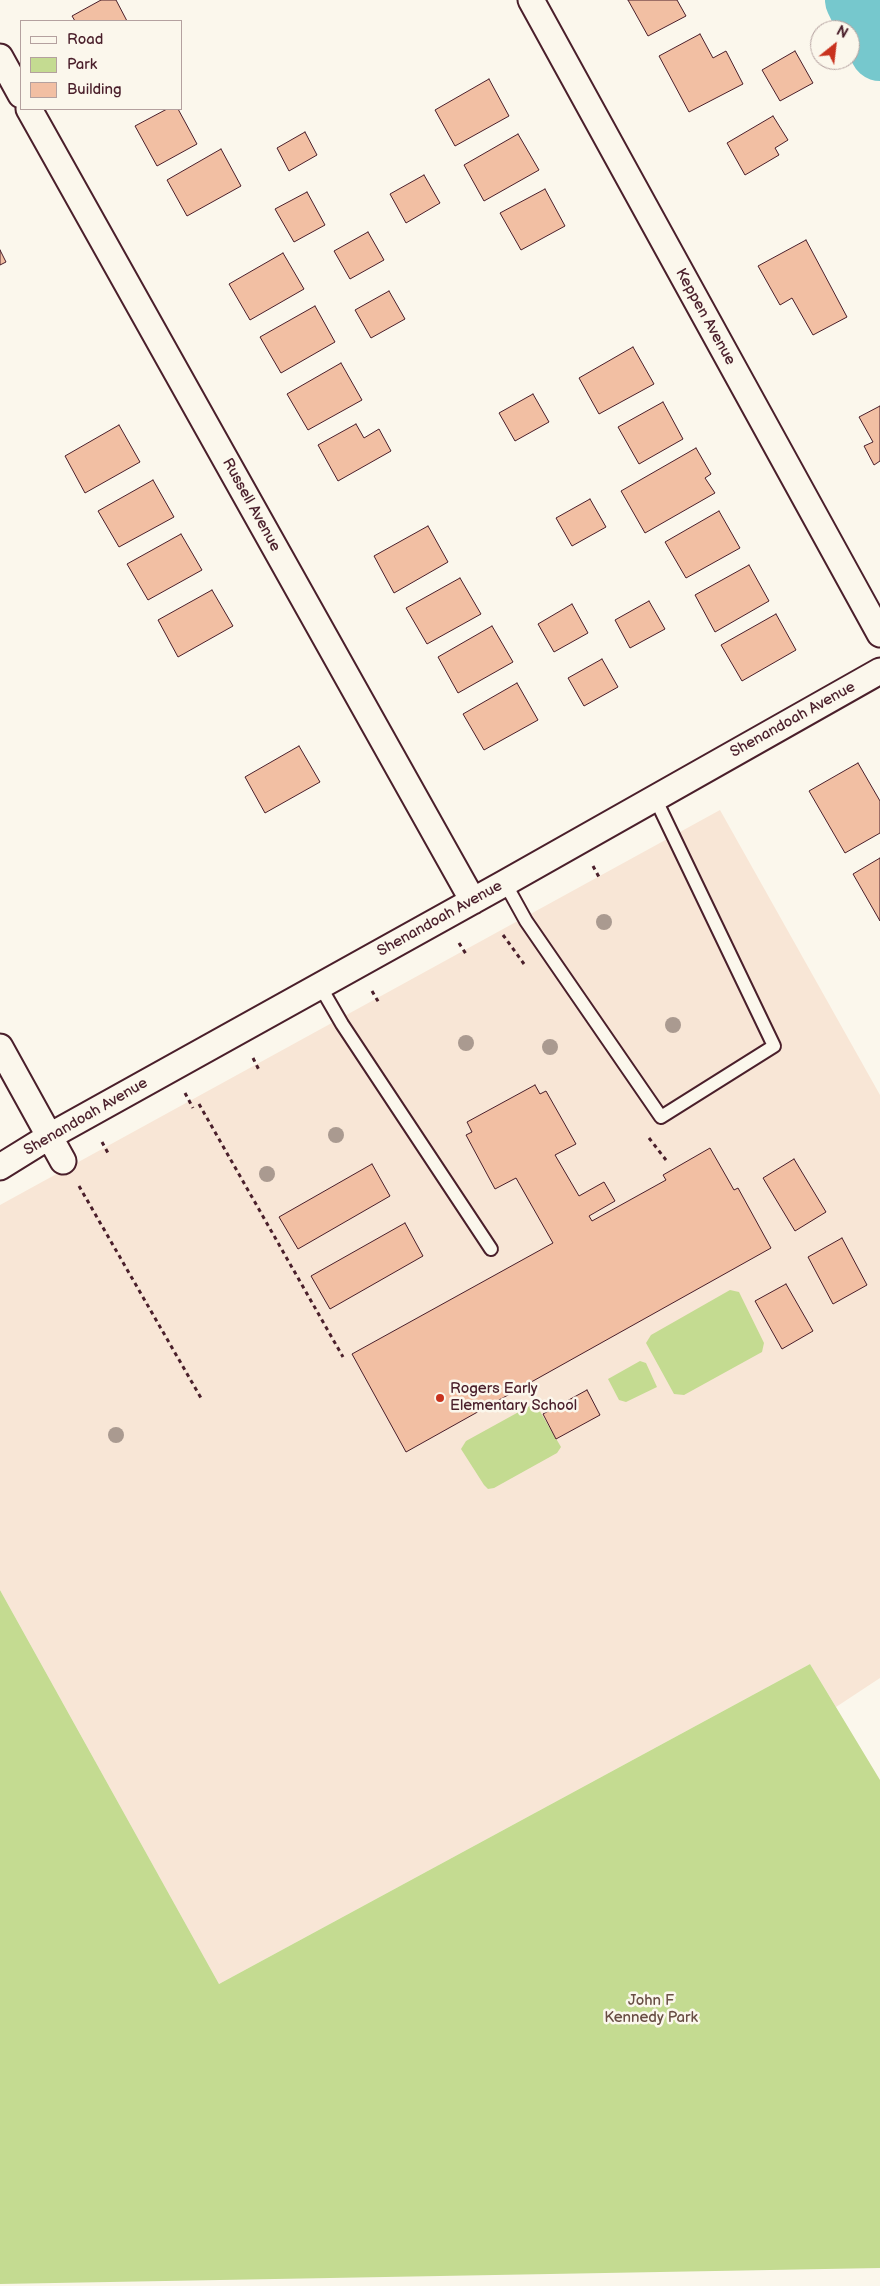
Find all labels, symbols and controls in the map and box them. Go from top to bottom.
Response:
legend [20,20,182,110]
north arrow [810,20,860,70]
text: N [833,22,851,42]
text: Road [67,30,103,49]
text: Park [67,55,97,74]
text: Building [67,80,122,99]
street label: Keppen Avenue [671,266,739,368]
street label: Russell Avenue [218,455,284,555]
street label: Shenandoah Avenue [727,678,859,762]
street label: Shenandoah Avenue [374,877,506,961]
street label: Shenandoah Avenue [21,1074,151,1160]
place label: Rogers Early Elementary School [450,1380,577,1415]
marker: Rogers Early Elementary School [434,1392,446,1404]
park label: John F Kennedy Park [604,1992,698,2027]

